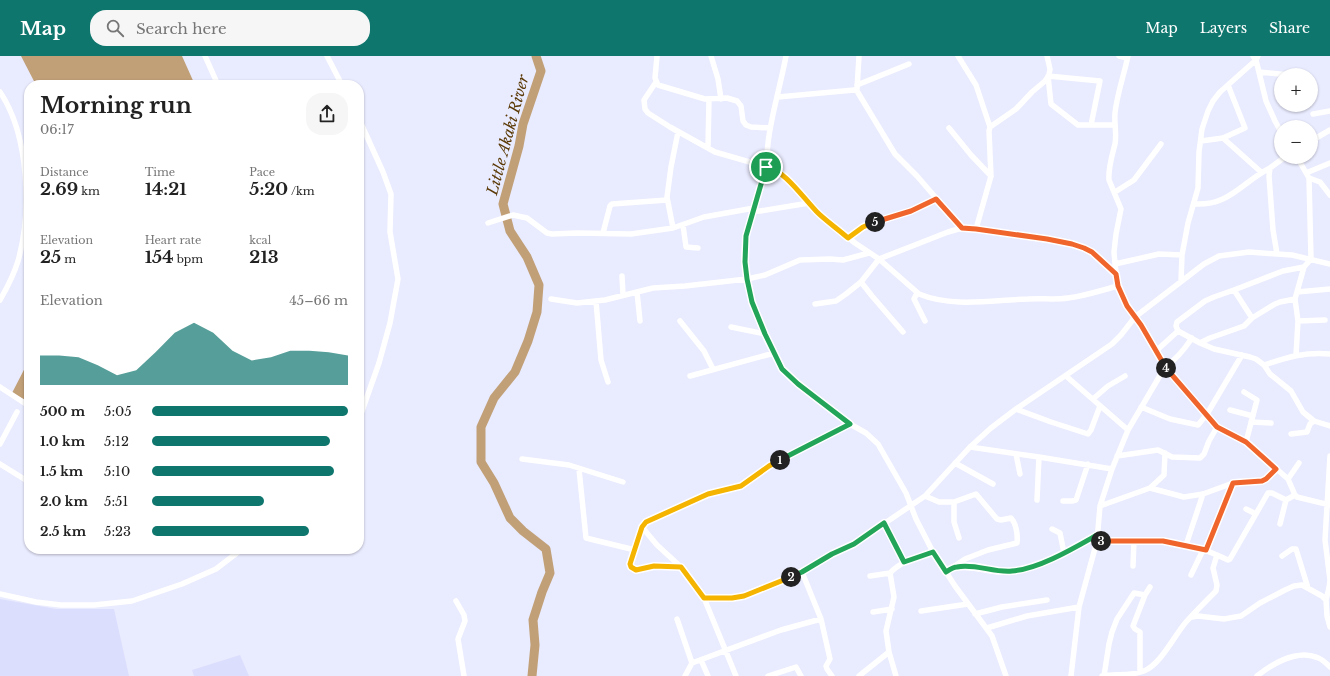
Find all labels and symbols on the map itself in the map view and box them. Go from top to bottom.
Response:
water label: Little Akaki River [482,72,533,198]
pin [749,150,783,184]
pin: 5 [865,212,885,232]
pin: 4 [1156,358,1176,378]
pin: 1 [770,450,790,470]
pin: 3 [1091,531,1111,551]
pin: 2 [781,567,801,587]

